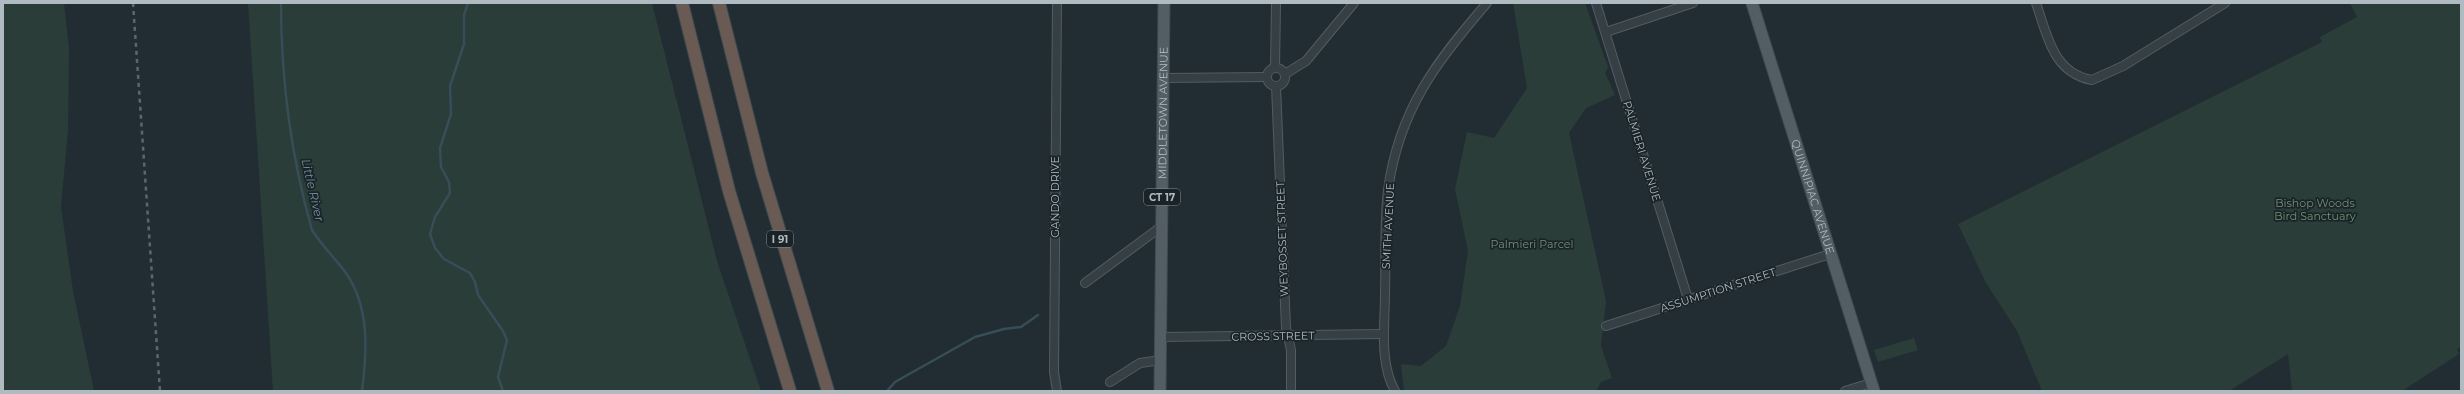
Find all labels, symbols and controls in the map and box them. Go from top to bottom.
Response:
street label: MIDDLETOWN AVENUE [1155,47,1171,179]
street label: PALMIERI AVENUE [1620,99,1664,203]
street label: QUINNIPIAC AVENUE [1788,138,1837,256]
street label: GANDO DRIVE [1048,156,1062,238]
water label: Little River [299,157,328,223]
street label: WEYBOSSET STREET [1273,180,1291,297]
street label: SMITH AVENUE [1379,183,1397,269]
road number: CT 17 [1144,189,1180,205]
park label: Bishop Woods Bird Sanctuary [2274,196,2356,223]
road number: I 91 [767,231,793,247]
park label: Palmieri Parcel [1491,237,1573,251]
street label: ASSUMPTION STREET [1658,264,1778,315]
street label: CROSS STREET [1231,328,1315,344]

